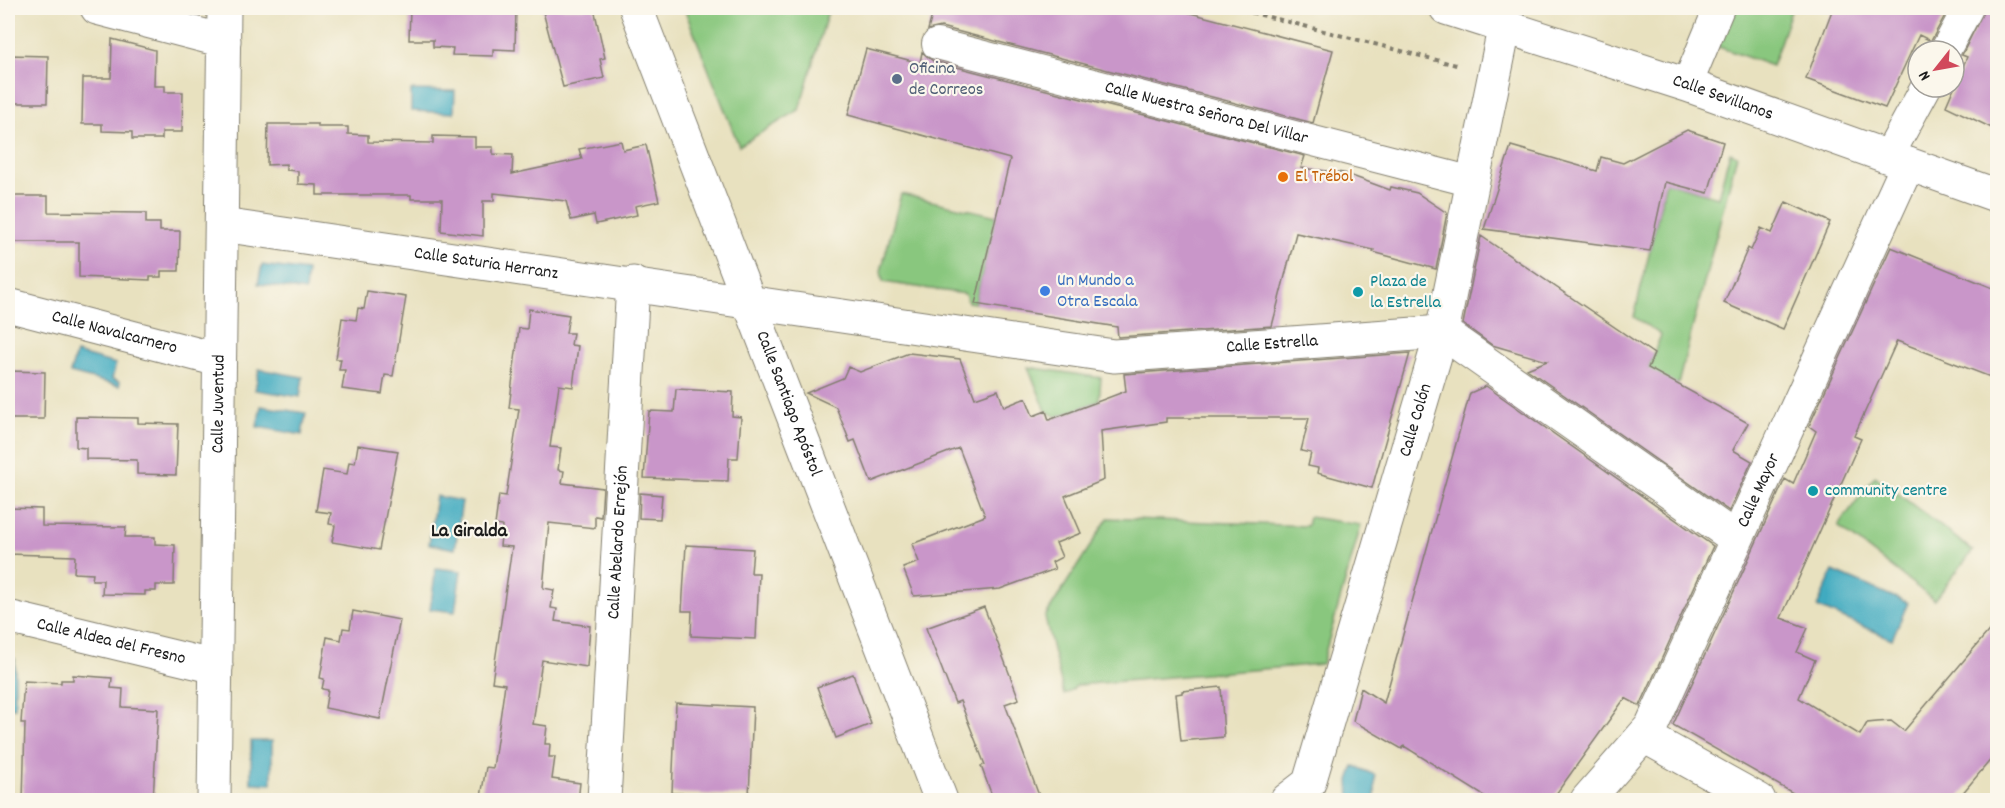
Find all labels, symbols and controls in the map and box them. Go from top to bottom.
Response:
north arrow [1906,39,1966,99]
place label: Oficina de Correos [909,57,983,103]
text: N [1913,66,1937,85]
street label: Calle Sevillanos [1669,69,1777,127]
marker: Oficina de Correos [890,72,904,86]
street label: Calle Nuestra Señora Del Villar [1102,75,1311,152]
place label: El Trébol [1295,165,1354,190]
marker: El Trébol [1276,170,1290,184]
street label: Calle Saturia Herranz [412,241,560,287]
place label: Un Mundo a Otra Escala [1057,269,1138,315]
place label: Plaza de la Estrella [1370,270,1441,316]
marker: Un Mundo a Otra Escala [1038,284,1052,298]
marker: Plaza de la Estrella [1351,285,1365,299]
street label: Calle Navalcarnero [49,304,180,361]
street label: Calle Santiago Apóstol [749,327,828,481]
street label: Calle Estrella [1225,329,1319,360]
street label: Calle Juventud [206,354,232,454]
street label: Calle Colón [1393,380,1439,460]
street label: Calle Mayor [1731,449,1787,532]
street label: Calle Abelardo Errejón [602,465,635,620]
place label: community centre [1825,479,1947,504]
marker: community centre [1806,484,1820,498]
district label: La Giralda [431,518,508,546]
street label: Calle Aldea del Fresno [34,612,188,672]

